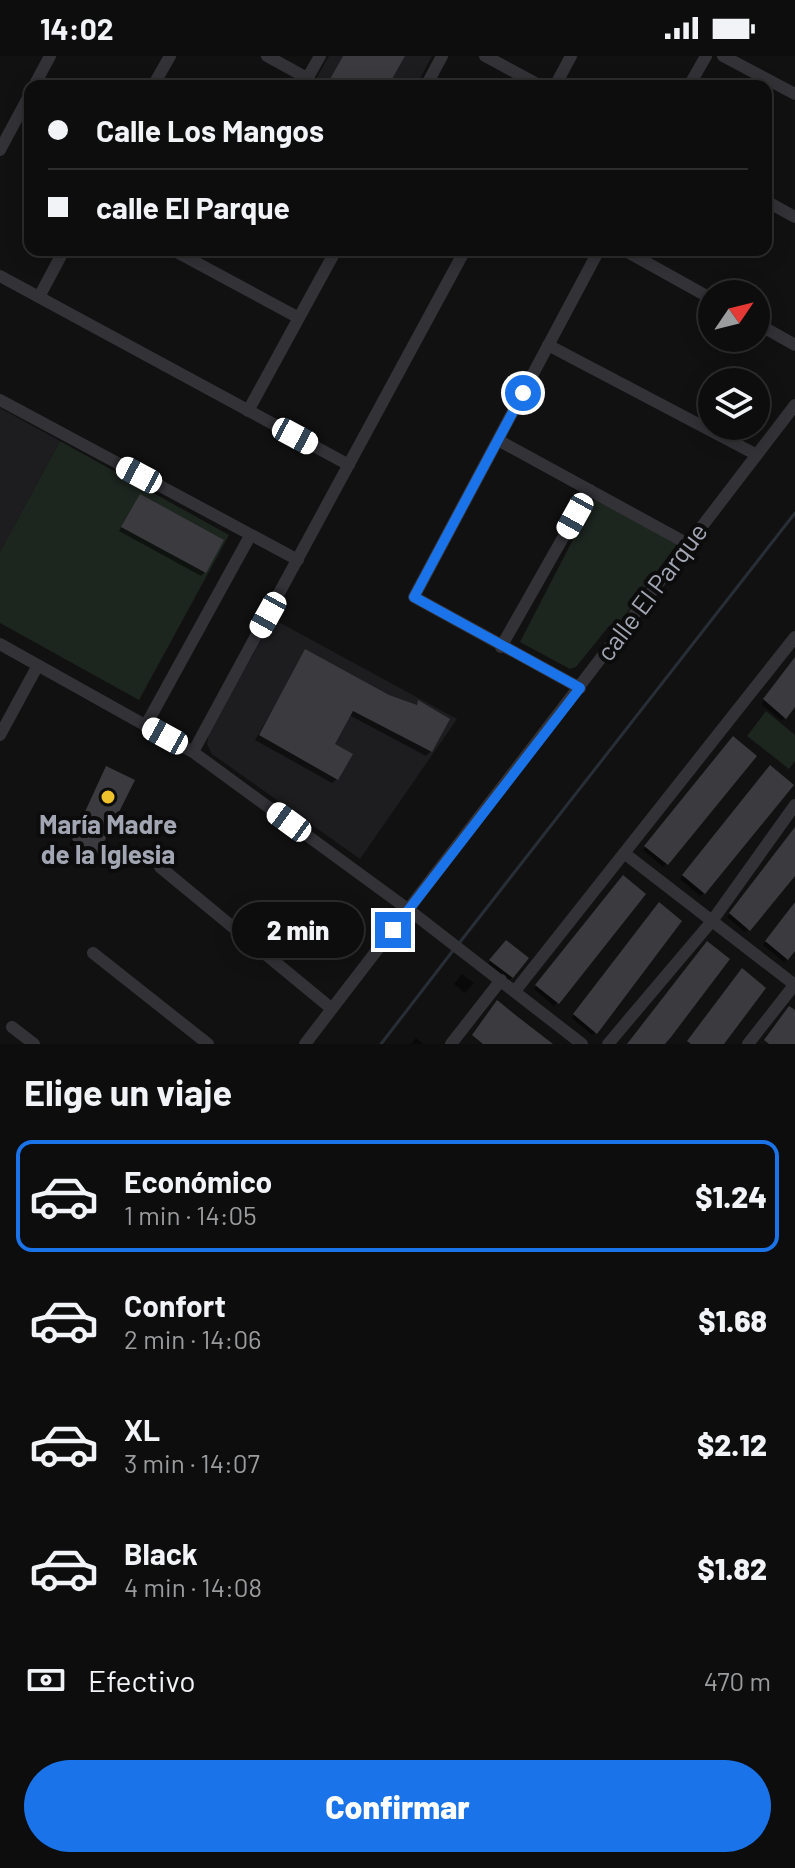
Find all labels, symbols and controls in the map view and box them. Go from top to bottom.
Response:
text: 14:02 [40,10,114,46]
text: Calle Los Mangos [96,112,324,148]
text: calle El Parque [96,189,290,225]
north arrow [698,280,770,352]
map controls [698,280,770,440]
button: layers [698,368,770,440]
route start [505,375,541,411]
car [268,414,322,458]
car [112,453,166,497]
car [553,489,597,543]
street label: calle El Parque [589,516,713,666]
car [246,588,290,642]
car [138,714,192,758]
marker: María Madre de la Iglesia [99,788,117,806]
car [263,798,315,846]
place label: María Madre de la Iglesia [39,808,177,869]
callout: 2 min [233,902,365,958]
route end [375,912,411,948]
text: 2 min [267,914,329,945]
text: Elige un viaje [24,1070,232,1113]
icon: car [28,1160,100,1232]
text: Económico [124,1163,272,1199]
text: $1.24 [695,1178,767,1214]
text: 1 min · 14:05 [124,1199,257,1230]
icon: car [28,1284,100,1356]
text: Confort [124,1287,226,1323]
text: $1.68 [698,1302,767,1338]
text: 2 min · 14:06 [124,1323,261,1354]
icon: car [28,1408,100,1480]
text: XL [124,1411,160,1447]
text: $2.12 [697,1426,767,1462]
text: 3 min · 14:07 [124,1447,260,1478]
icon: car [28,1532,100,1604]
text: Black [124,1535,198,1571]
text: $1.82 [698,1550,767,1586]
text: 4 min · 14:08 [124,1571,262,1602]
icon: cash [24,1658,68,1702]
text: Efectivo [88,1662,196,1698]
text: 470 m [704,1665,771,1696]
button: Confirmar [24,1760,771,1852]

